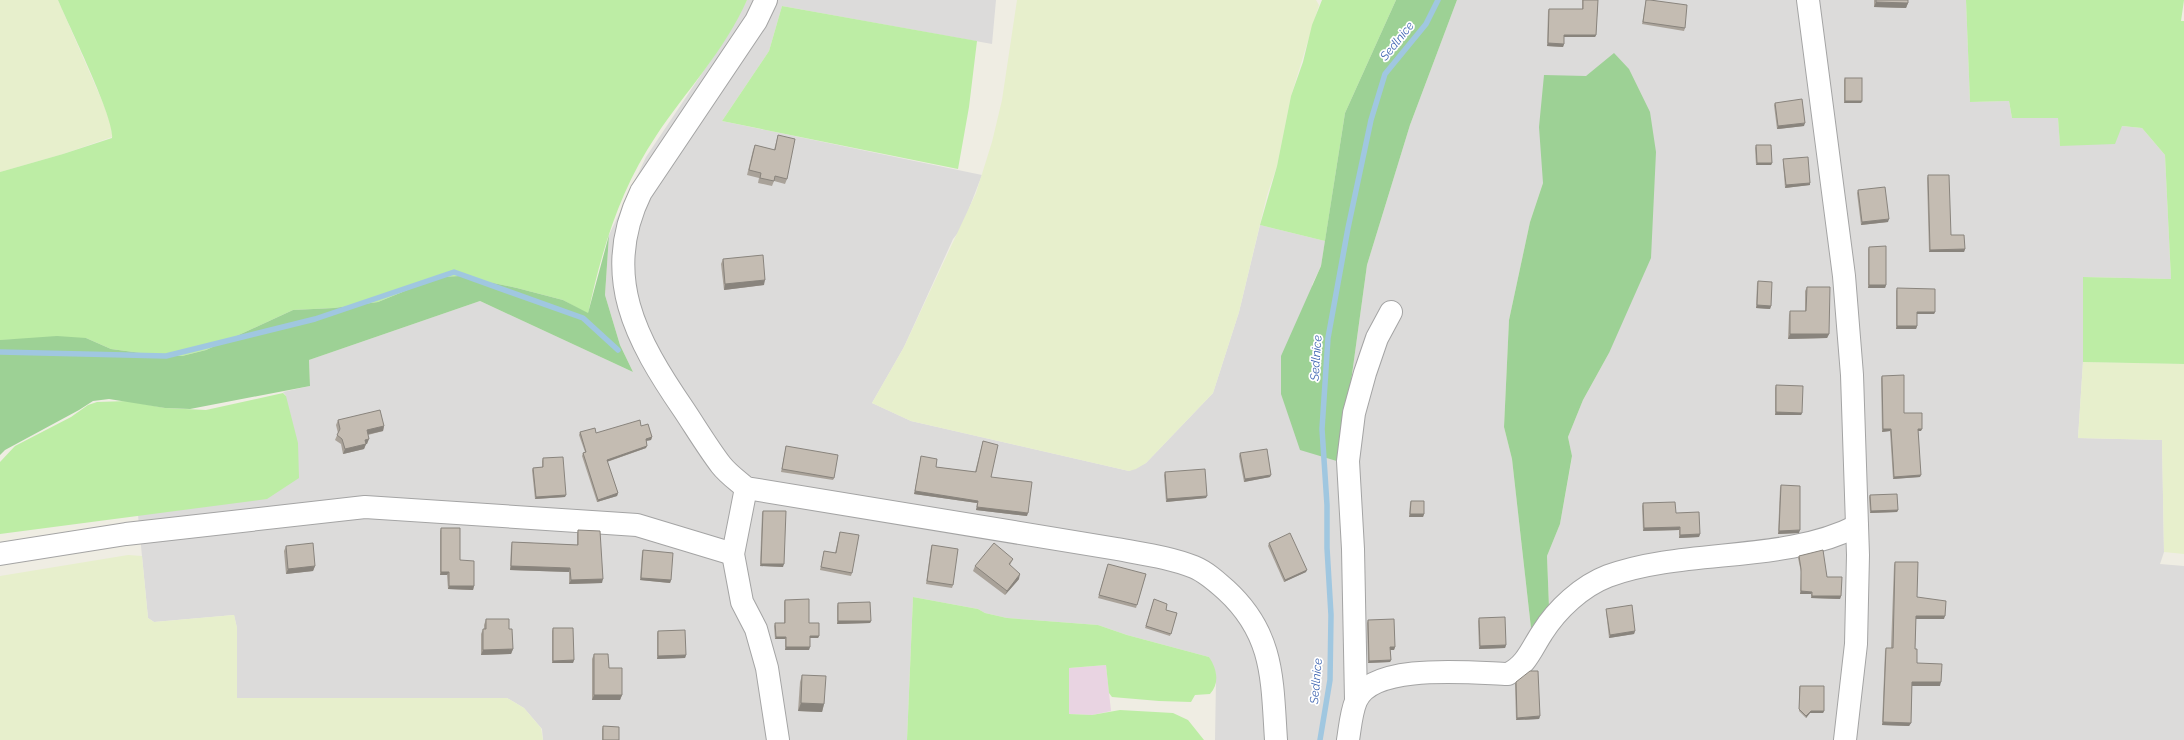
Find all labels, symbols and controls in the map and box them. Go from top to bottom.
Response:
water label: Sedlnice [1377,18,1417,64]
water label: Sedlnice [1307,334,1325,382]
water label: Sedlnice [1307,657,1325,705]

